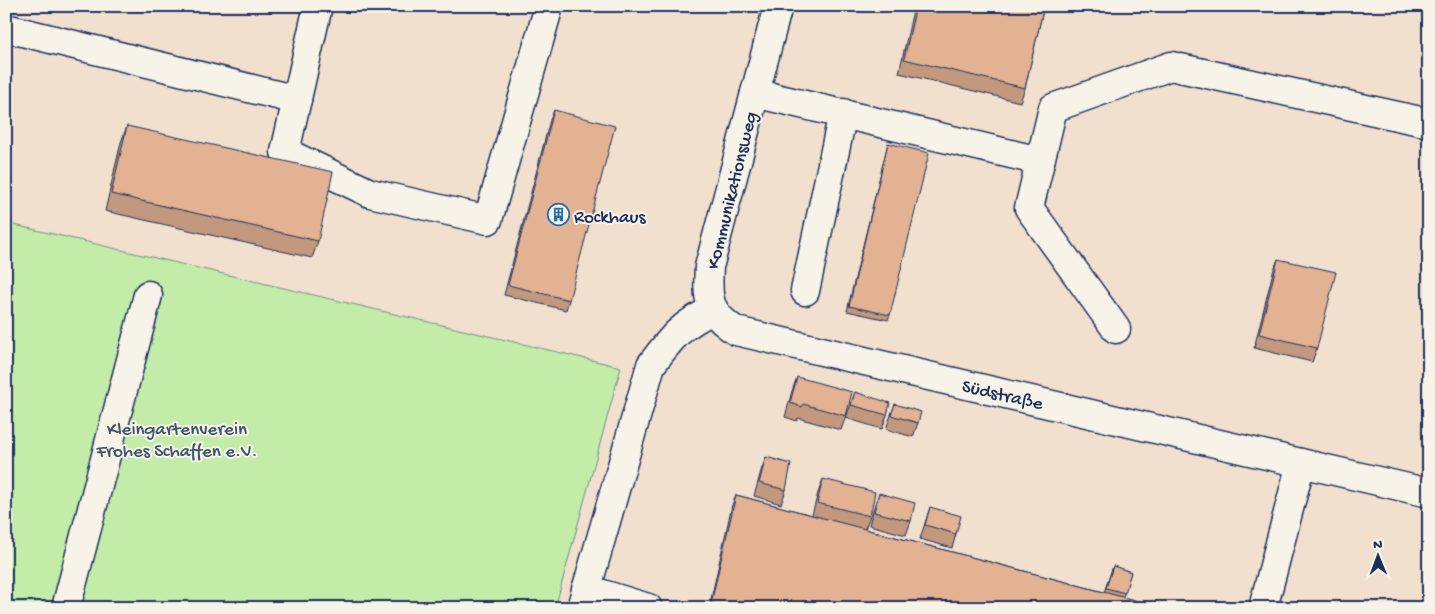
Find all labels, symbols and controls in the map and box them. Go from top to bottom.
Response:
street label: Kommunikationsweg [703,110,764,272]
building icon: Rockhaus [546,203,570,227]
place label: Rockhaus [574,207,646,230]
street label: Südstraße [960,376,1045,417]
park label: Kleingartenverein Frohes Schaffen e.V. [95,419,258,464]
north arrow [1352,532,1402,582]
text: N [1373,537,1383,554]

